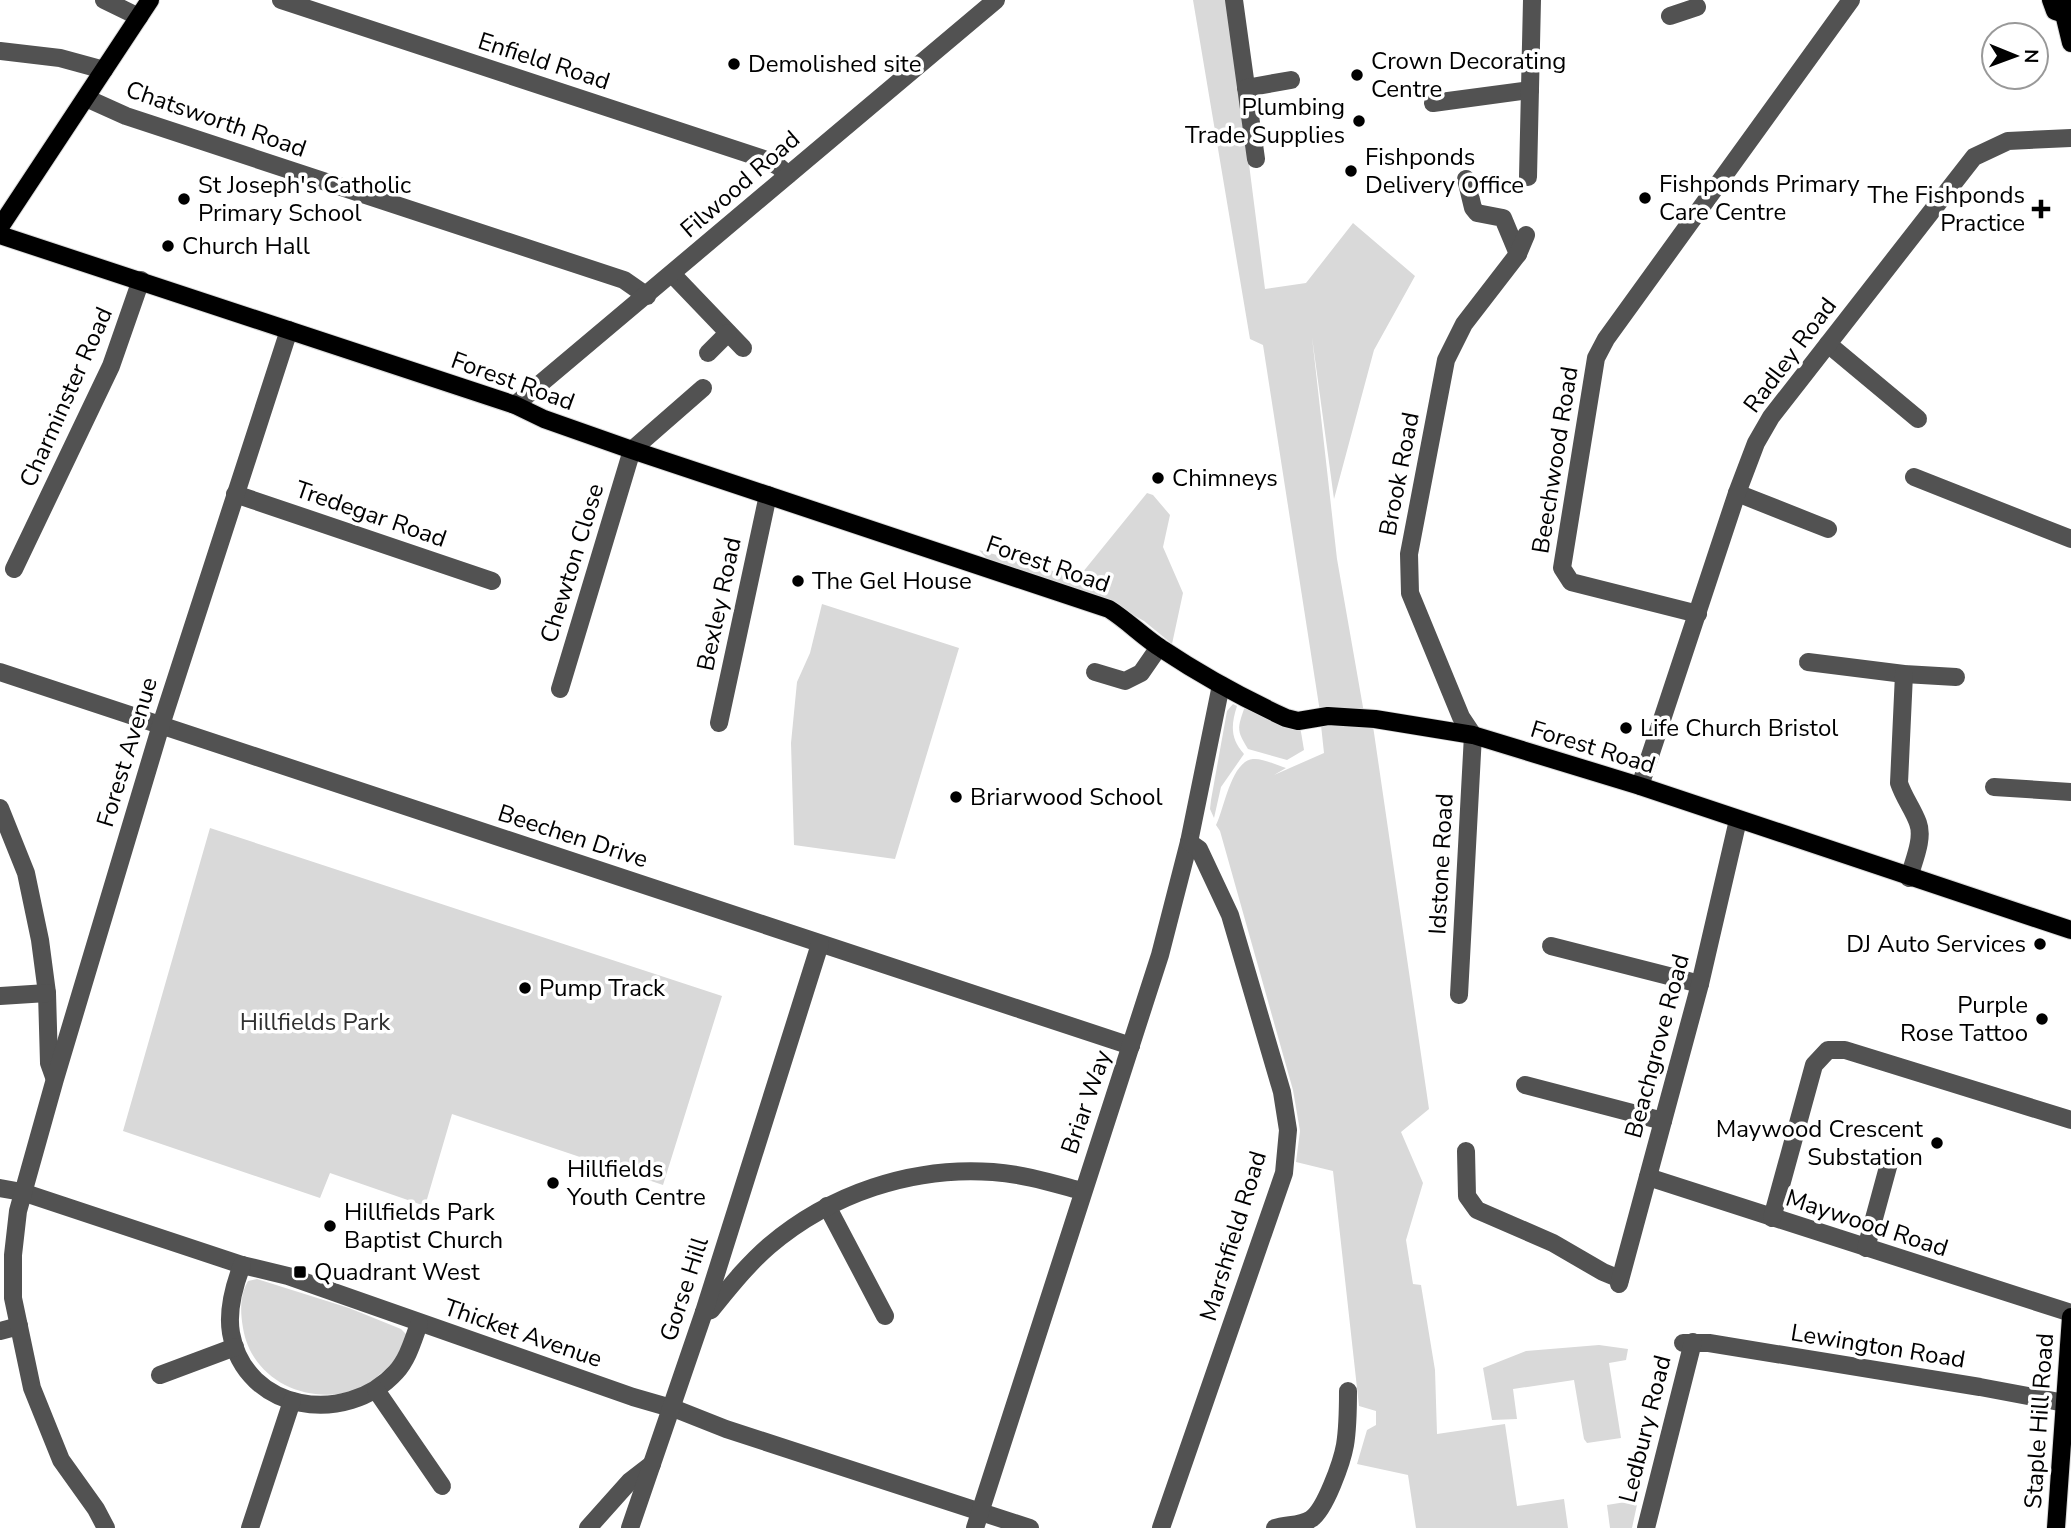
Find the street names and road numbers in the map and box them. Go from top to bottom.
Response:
street label: Enfield Road [474,25,614,97]
street label: Chatsworth Road [122,73,310,165]
street label: Filwood Road [674,123,806,245]
street label: Radley Road [1736,291,1844,419]
street label: Charminster Road [12,302,120,492]
street label: Forest Road [447,344,579,418]
street label: Beechwood Road [1524,364,1586,556]
street label: Brook Road [1371,409,1427,539]
street label: Tredegar Road [291,473,451,555]
street label: Chewton Close [533,479,611,647]
street label: Forest Road [982,528,1114,600]
street label: Bexley Road [689,534,749,674]
street label: Forest Avenue [89,673,165,831]
street label: Forest Road [1527,713,1659,781]
street label: Idstone Road [1421,792,1461,936]
street label: Beechen Drive [494,797,652,875]
street label: Beachgrove Road [1617,951,1697,1141]
street label: Briar Way [1053,1045,1119,1158]
street label: Marshfield Road [1192,1147,1274,1325]
street label: Maywood Road [1782,1182,1952,1264]
street label: Gorse Hill [652,1233,716,1345]
street label: Thicket Avenue [440,1291,606,1375]
street label: Lewington Road [1788,1316,1968,1376]
street label: Staple Hill Road [2017,1332,2061,1510]
street label: Ledbury Road [1611,1352,1679,1506]

